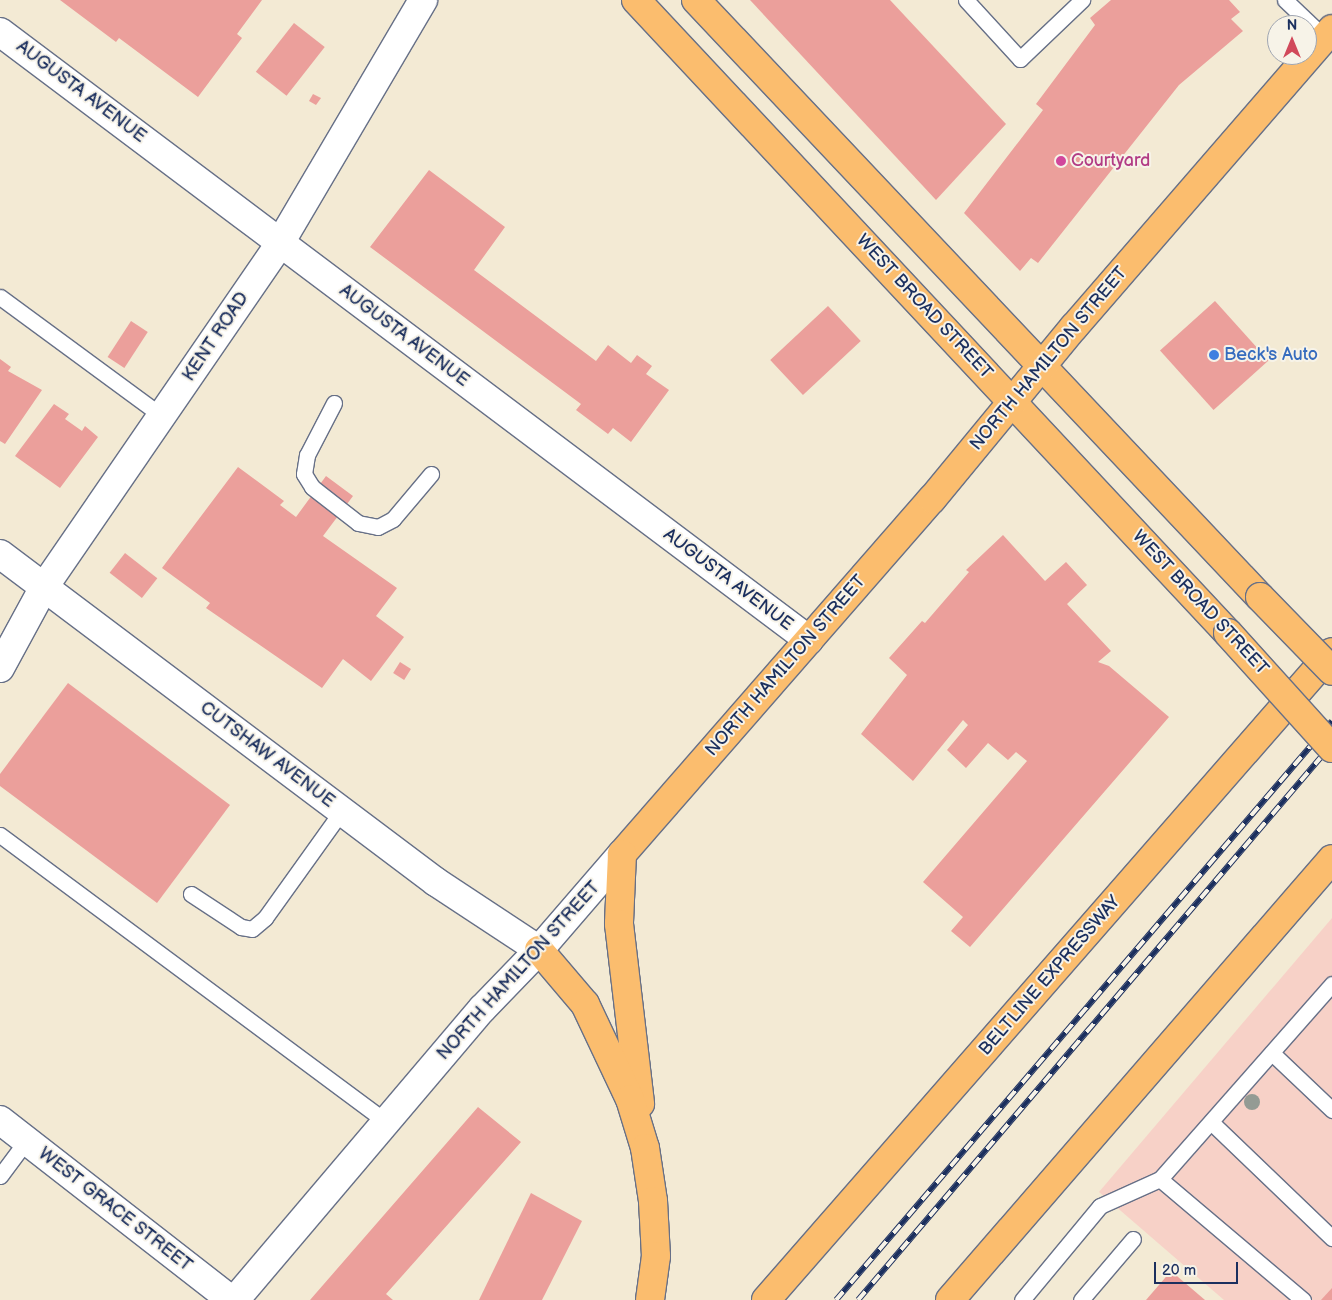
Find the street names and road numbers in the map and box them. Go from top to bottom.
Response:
street label: AUGUSTA AVENUE [12,36,150,148]
street label: WEST BROAD STREET [851,230,997,384]
street label: NORTH HAMILTON STREET [966,263,1132,455]
street label: AUGUSTA AVENUE [335,280,473,392]
street label: KENT ROAD [178,288,254,386]
street label: AUGUSTA AVENUE [659,524,797,636]
street label: WEST BROAD STREET [1127,526,1273,680]
street label: NORTH HAMILTON STREET [701,571,871,761]
street label: CUTSHAW AVENUE [195,697,339,813]
street label: NORTH HAMILTON STREET [433,877,605,1065]
street label: BELTLINE EXPRESSWAY [975,892,1125,1060]
street label: WEST GRACE STREET [34,1143,196,1277]

